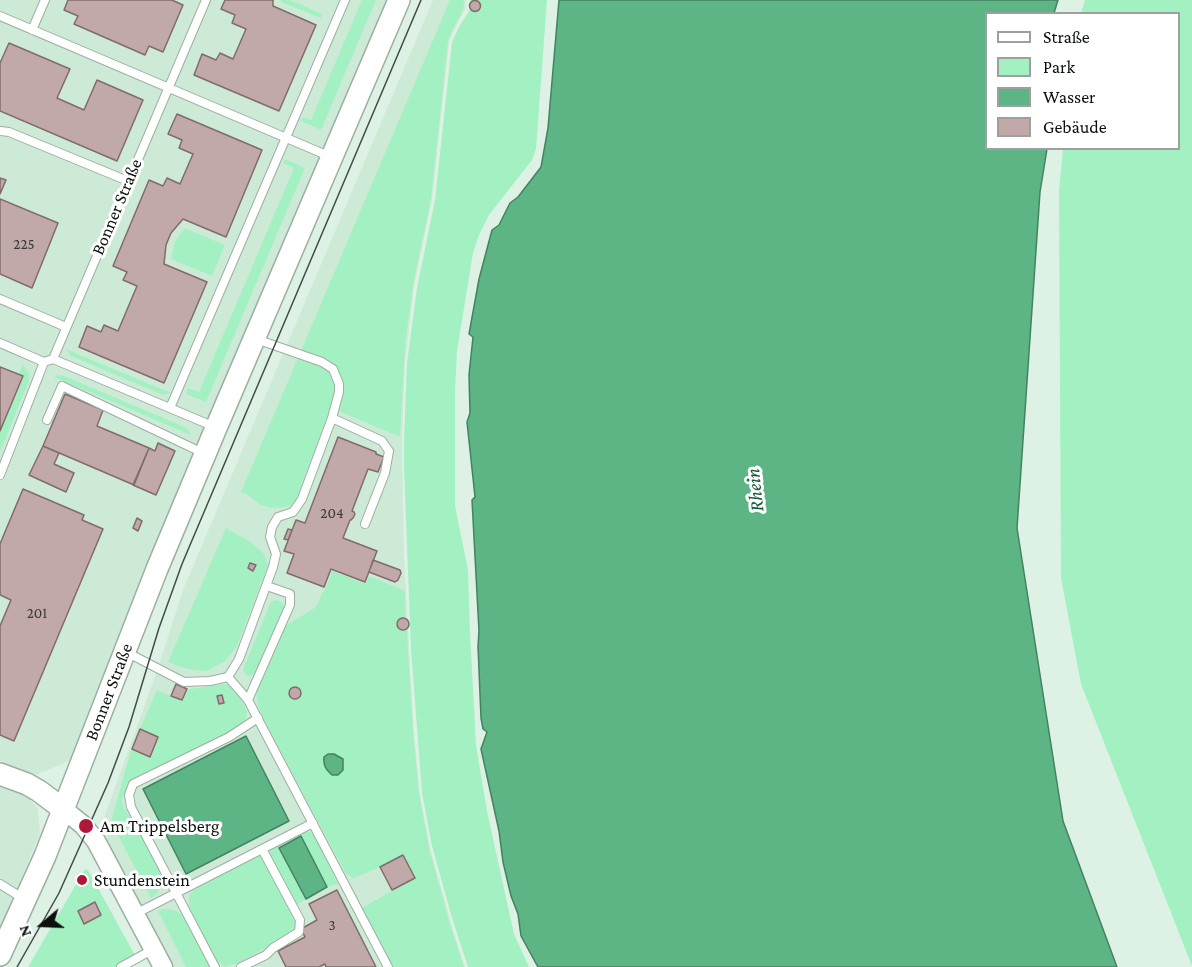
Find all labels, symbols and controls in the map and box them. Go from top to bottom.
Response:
legend [985,12,1180,150]
text: Straße [1043,27,1090,47]
text: Park [1043,57,1075,77]
text: Wasser [1043,87,1096,107]
text: Gebäude [1043,117,1107,137]
street label: Bonner Straße [87,156,147,258]
house number: 225 [13,235,35,253]
water label: Rhein [741,467,769,513]
house number: 204 [320,504,344,522]
house number: 201 [27,604,47,622]
street label: Bonner Straße [81,640,137,744]
place label: Am Trippelsberg [100,815,219,837]
marker: Am Trippelsberg [77,817,95,835]
place label: Stundenstein [94,869,190,891]
marker: Stundenstein [75,873,89,887]
north arrow [12,895,72,955]
house number: 3 [328,916,336,934]
text: N [15,923,34,939]

